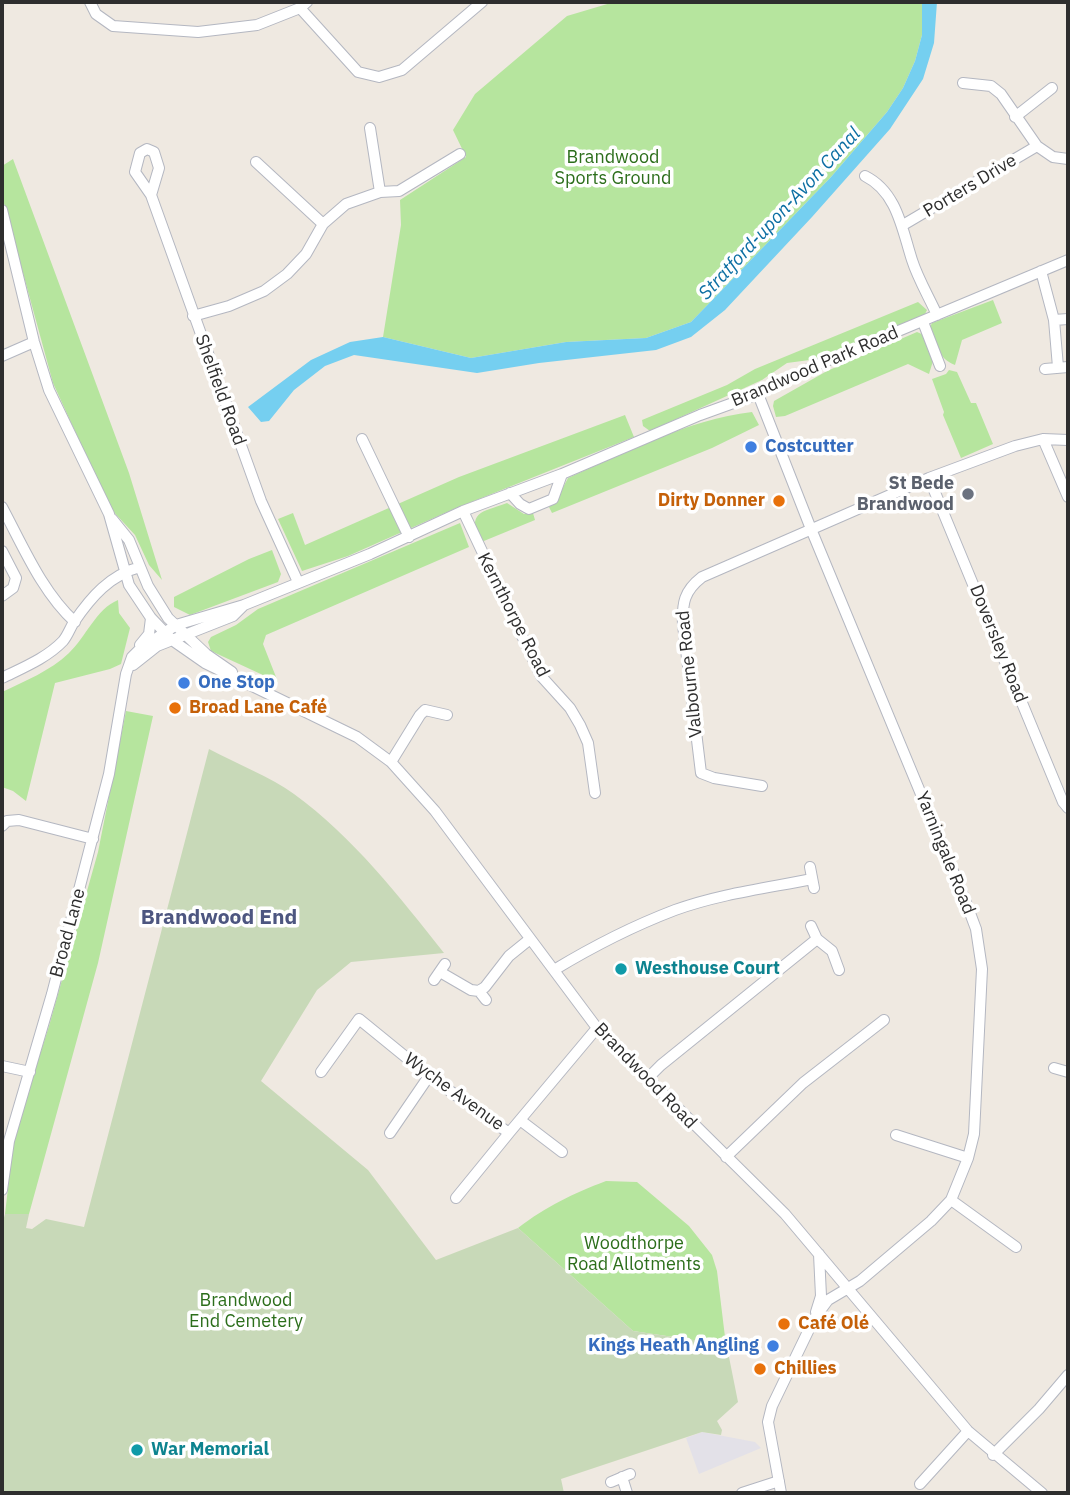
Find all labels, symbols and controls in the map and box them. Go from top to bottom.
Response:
water label: Stratford-upon-Avon Canal [694,123,866,305]
park label: Brandwood Sports Ground [555,147,671,190]
street label: Porters Drive [920,150,1020,222]
street label: Brandwood Park Road [728,322,902,412]
street label: Shelfield Road [190,332,250,448]
place label: Costcutter [765,436,854,458]
marker: Costcutter [743,439,759,455]
place label: St Bede Brandwood [857,473,954,516]
marker: St Bede Brandwood [960,486,976,502]
place label: Dirty Donner [658,490,765,512]
marker: Dirty Donner [771,493,787,509]
street label: Kernthorpe Road [472,549,554,681]
street label: Doversley Road [965,582,1031,706]
street label: Valbourne Road [673,609,707,739]
place label: One Stop [198,672,275,694]
marker: One Stop [176,675,192,691]
place label: Broad Lane Café [189,697,327,719]
marker: Broad Lane Café [167,700,183,716]
street label: Yarningale Road [911,788,979,918]
street label: Broad Lane [46,886,90,980]
district label: Brandwood End [141,905,297,931]
place label: Westhouse Court [635,958,780,980]
marker: Westhouse Court [613,961,629,977]
street label: Brandwood Road [589,1019,701,1133]
street label: Wyche Avenue [400,1048,508,1136]
park label: Woodthorpe Road Allotments [567,1233,701,1276]
park label: Brandwood End Cemetery [189,1290,303,1332]
place label: Café Olé [798,1313,869,1335]
marker: Café Olé [776,1316,792,1332]
place label: Kings Heath Angling [588,1335,759,1357]
marker: Kings Heath Angling [765,1338,781,1354]
place label: Chillies [774,1358,837,1380]
marker: Chillies [752,1361,768,1377]
place label: War Memorial [151,1439,269,1461]
marker: War Memorial [129,1442,145,1458]

